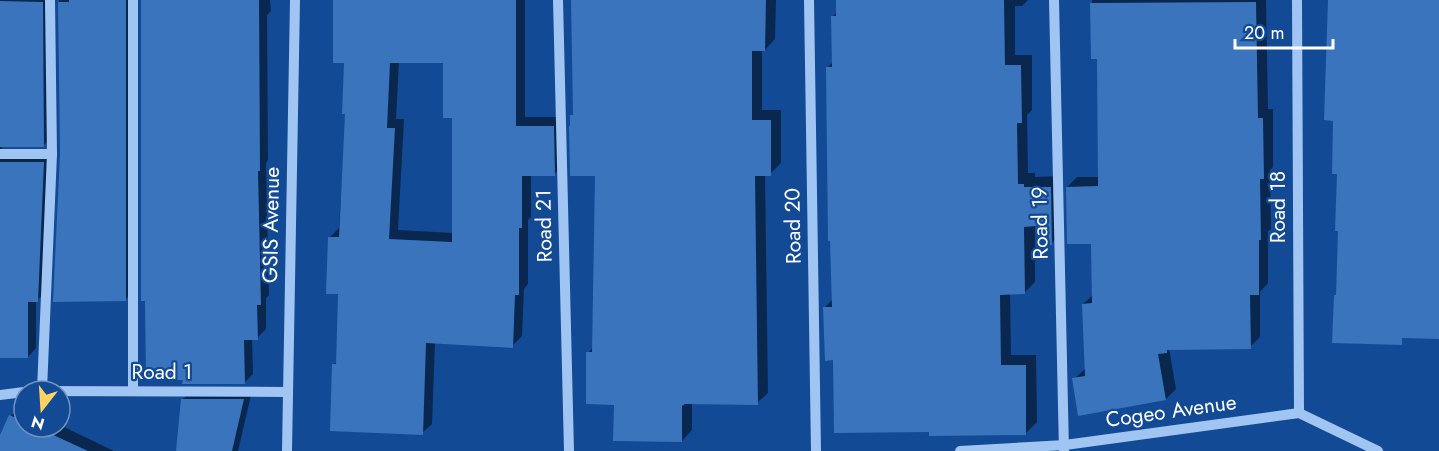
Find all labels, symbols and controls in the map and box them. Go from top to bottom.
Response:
scale bar [1235,12,1332,50]
text: 20 m [1244,20,1284,46]
street label: GSIS Avenue [255,166,287,283]
street label: Road 18 [1263,171,1293,243]
street label: Road 19 [1024,186,1056,260]
street label: Road 20 [777,188,809,264]
street label: Road 21 [528,189,560,263]
street label: Road 1 [131,357,193,387]
north arrow [12,379,72,439]
street label: Cogeo Avenue [1104,387,1239,435]
text: N [28,410,47,436]

